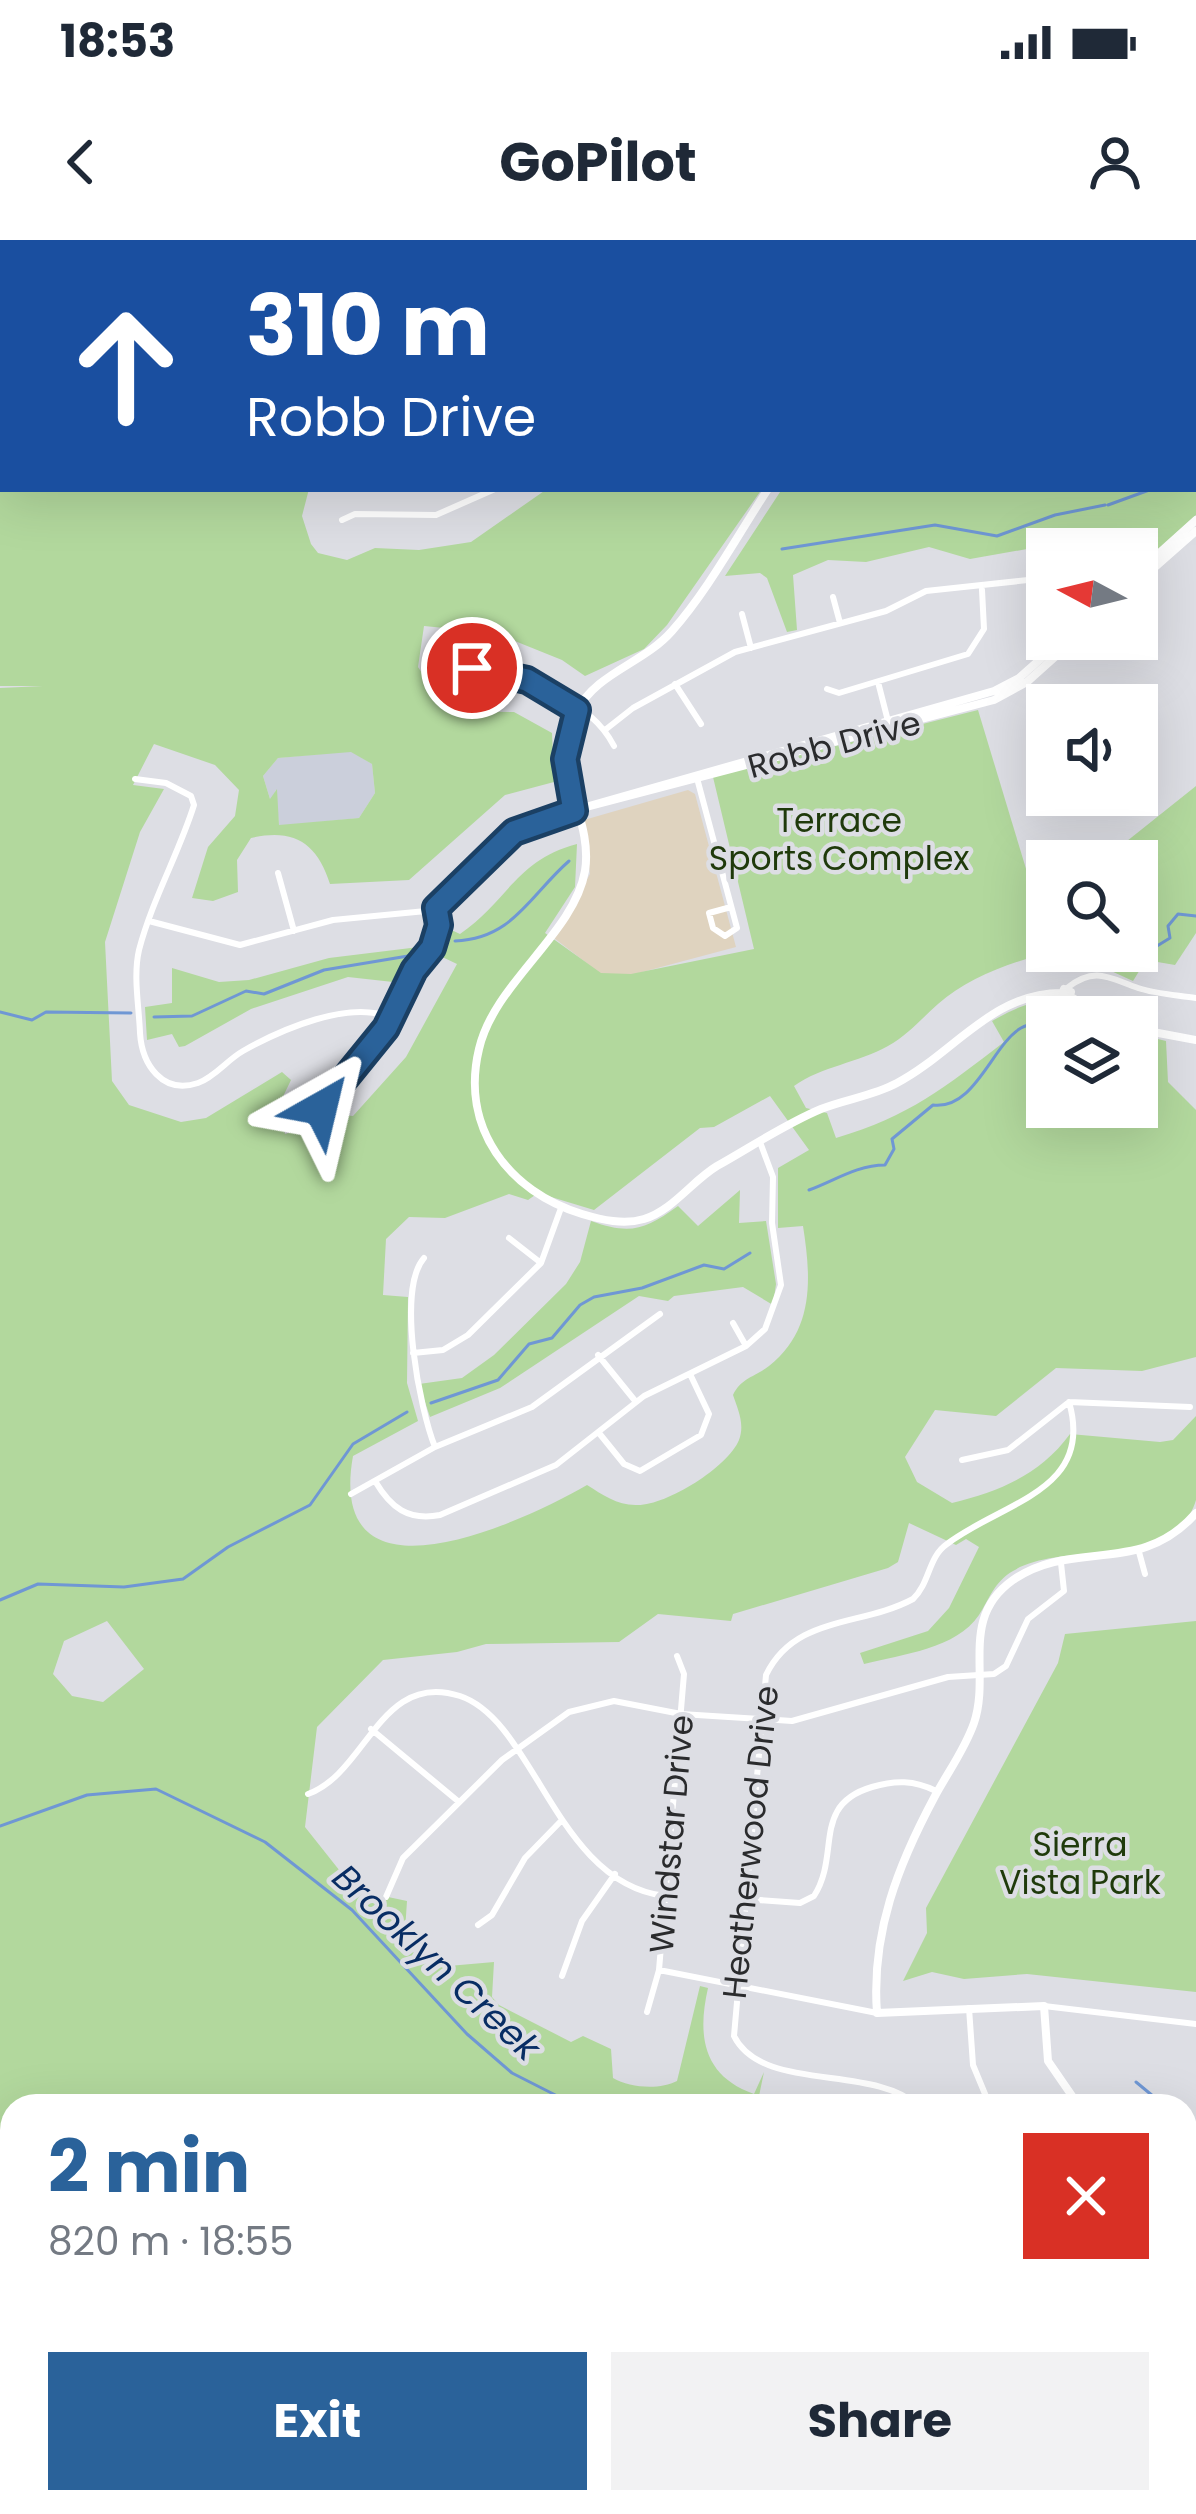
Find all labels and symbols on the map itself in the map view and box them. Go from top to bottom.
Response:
north arrow [1026,528,1158,660]
pin [421,617,523,719]
street label: Robb Drive [742,699,926,790]
park label: Terrace Sports Complex [709,797,969,882]
position arrow [258,1045,384,1171]
street label: Heatherwood Drive [711,1683,790,2001]
street label: Windstar Drive [638,1713,705,1955]
park label: Sierra Vista Park [999,1821,1161,1906]
water label: Brooklyn Creek [321,1853,553,2073]

